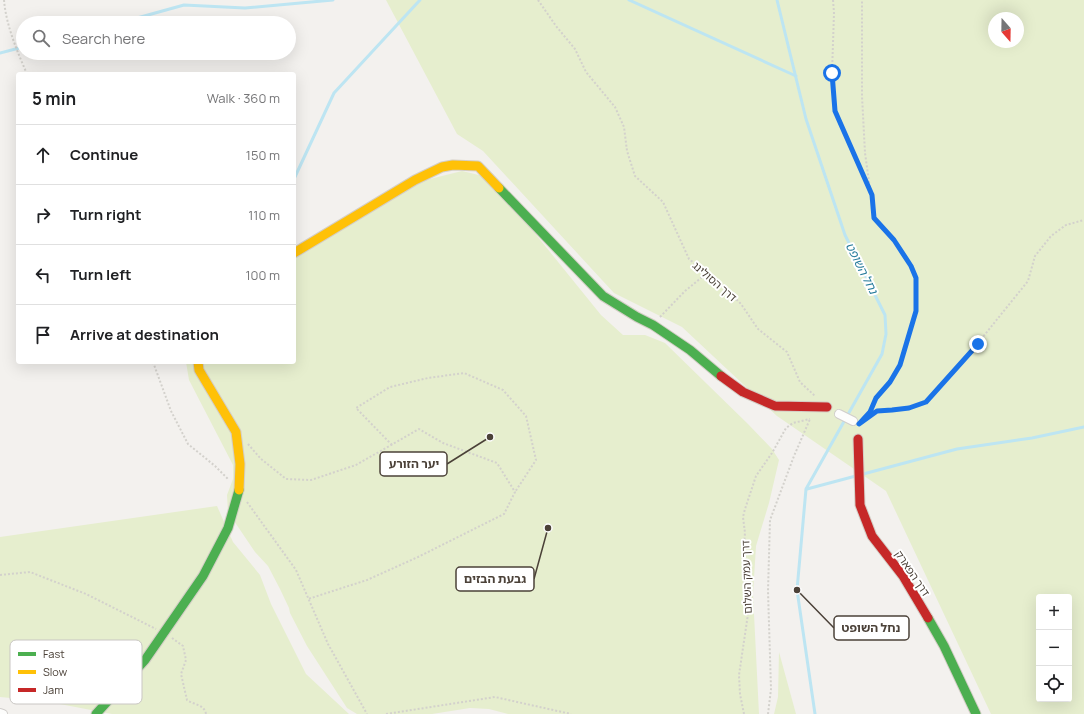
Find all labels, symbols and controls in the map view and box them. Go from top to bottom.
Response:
north arrow [988,12,1024,48]
search box [16,16,296,60]
icon: search [30,27,52,49]
text: Search here [62,28,145,49]
route start [823,64,841,82]
text: 5 min [32,87,76,110]
text: Walk · 360 m [207,89,280,107]
icon: ahead [32,144,54,166]
text: Continue [70,144,138,165]
text: 150 m [246,146,280,164]
icon: right [32,204,54,226]
text: Turn right [70,204,141,225]
text: 110 m [248,206,280,224]
water label: נחל השופט [842,239,883,298]
street label: דרך הסולינג [690,258,740,304]
icon: left [32,264,54,286]
text: Turn left [70,264,132,285]
text: 100 m [245,266,280,284]
icon: arrive [32,324,54,346]
text: Arrive at destination [70,324,219,345]
route end [969,335,987,353]
callout: יער הזורע [380,452,447,476]
text: יער הזורע [389,455,439,472]
street label: דרך עמק השלום [737,540,755,614]
street label: דרך הפארק [892,547,934,599]
callout: גבעת הבזים [456,567,534,591]
text: גבעת הבזים [464,570,526,587]
map controls [1036,594,1072,702]
button: + [1036,594,1072,630]
callout: נחל השופט [834,616,909,640]
text: נחל השופט [842,619,901,636]
button: − [1036,630,1072,666]
legend [10,640,142,704]
text: Fast [43,646,65,661]
text: Slow [43,664,68,679]
button: locate [1036,666,1072,702]
text: Jam [43,682,64,697]

